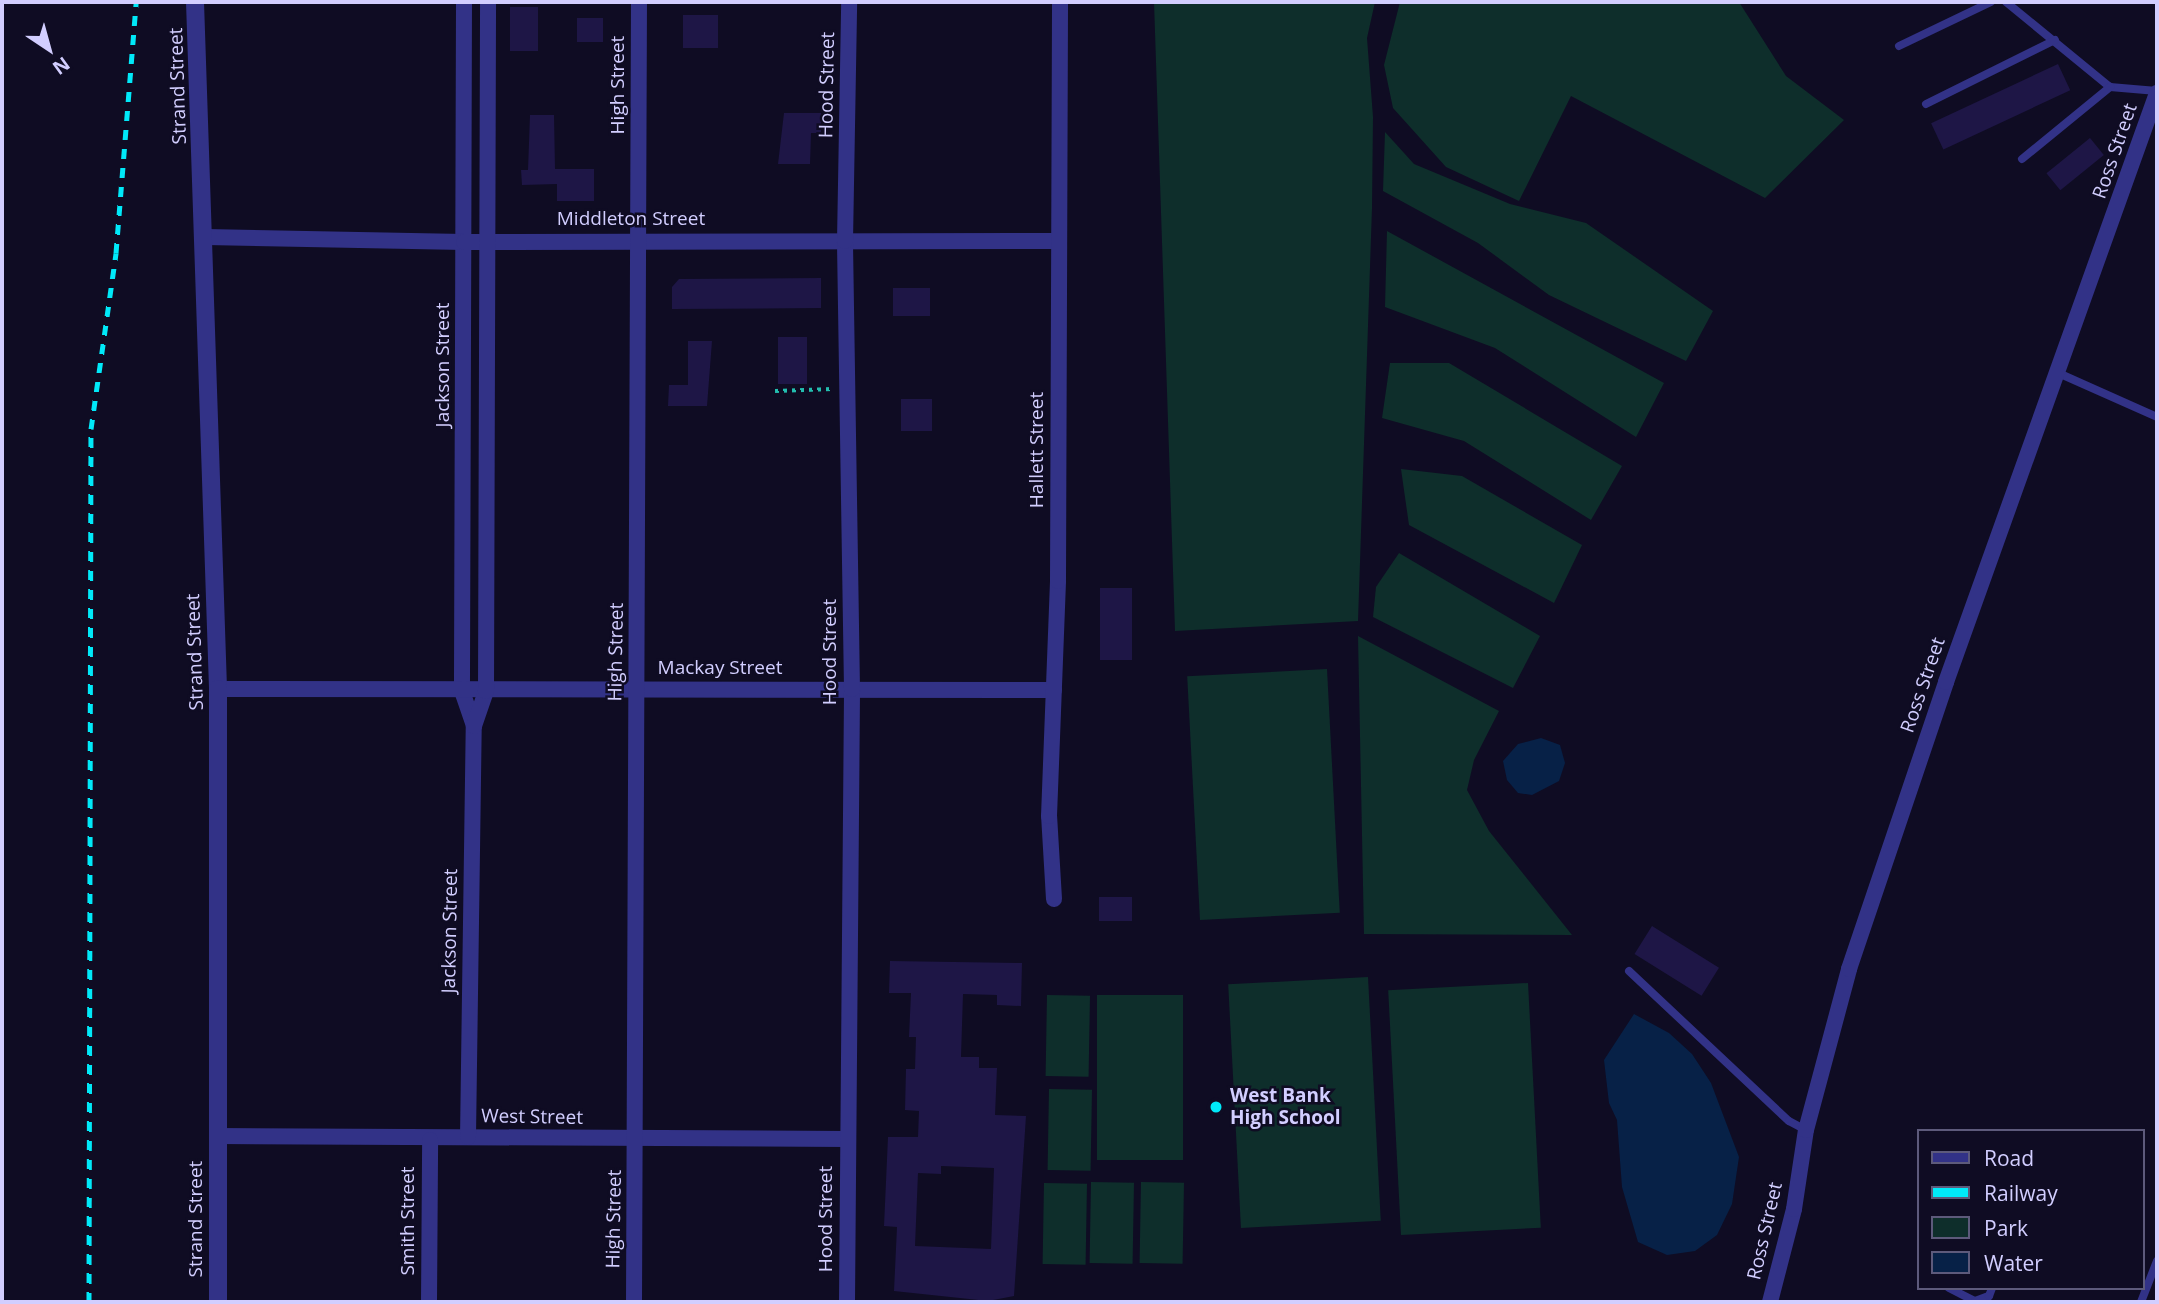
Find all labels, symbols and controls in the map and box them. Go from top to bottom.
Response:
north arrow [14,14,84,84]
street label: Strand Street [165,27,191,145]
street label: Hood Street [815,32,839,138]
street label: High Street [607,36,629,134]
text: N [47,51,75,81]
street label: Ross Street [2088,100,2142,202]
street label: Middleton Street [557,208,705,230]
street label: Jackson Street [432,303,454,427]
street label: Hallett Street [1026,392,1048,508]
street label: Strand Street [182,593,208,711]
street label: Hood Street [819,599,841,705]
street label: High Street [604,602,628,702]
street label: Ross Street [1896,634,1950,736]
street label: Mackay Street [658,657,782,679]
street label: Jackson Street [438,868,462,994]
place label: West Bank High School [1230,1085,1341,1129]
marker: West Bank High School [1208,1099,1224,1115]
street label: West Street [481,1105,583,1129]
legend [1918,1129,2145,1290]
text: Road [1984,1144,2034,1172]
street label: Strand Street [185,1161,207,1277]
street label: Smith Street [397,1166,419,1276]
street label: Hood Street [815,1166,837,1272]
street label: High Street [602,1169,626,1269]
text: Railway [1984,1179,2058,1207]
street label: Ross Street [1743,1180,1787,1282]
text: Park [1984,1214,2028,1242]
text: Water [1984,1249,2043,1277]

